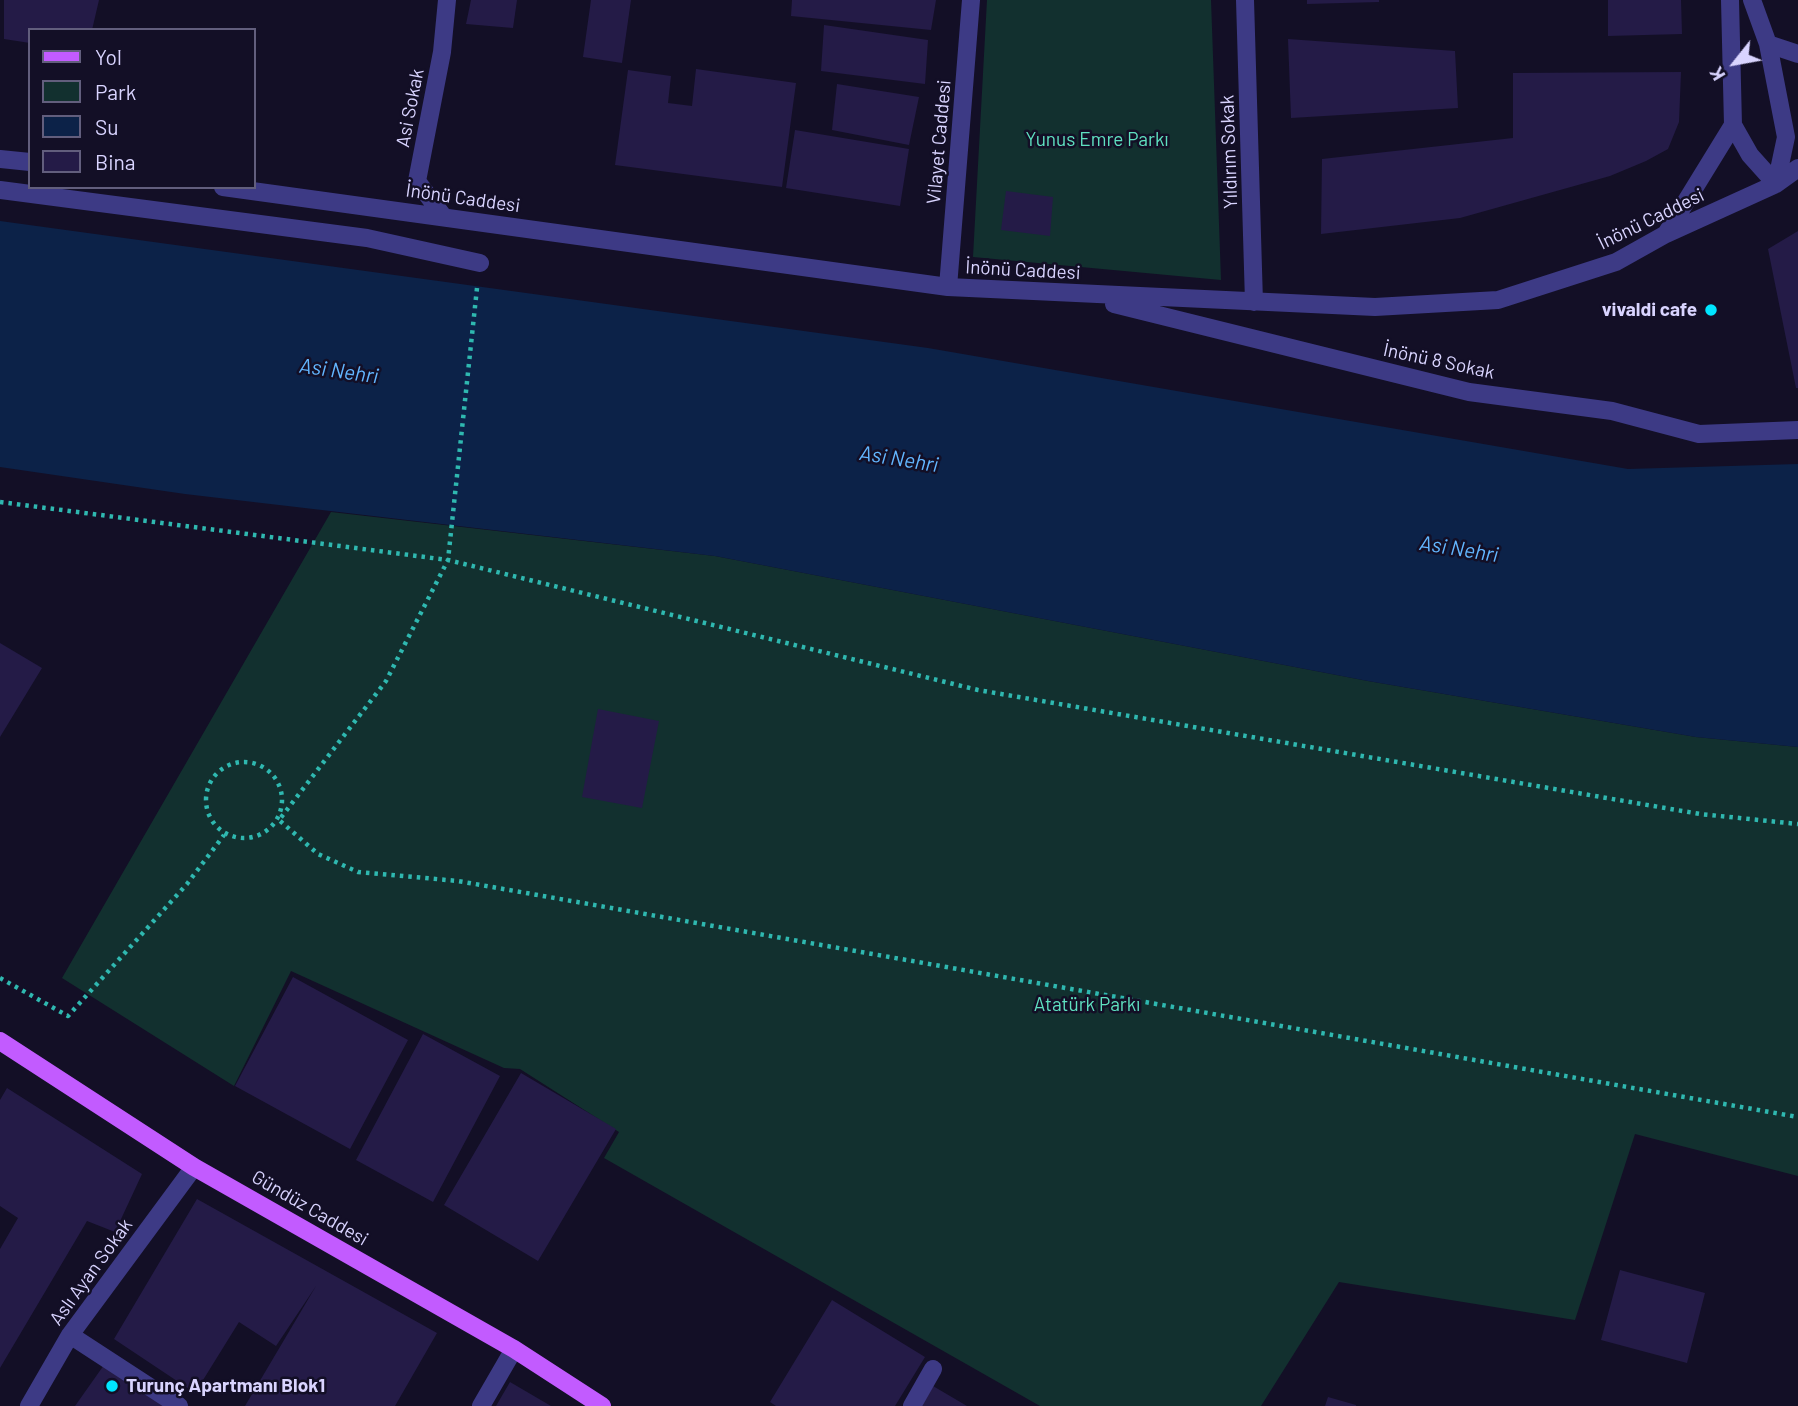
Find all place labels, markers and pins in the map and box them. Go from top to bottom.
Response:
place label: vivaldi cafe [1602,299,1697,321]
marker: vivaldi cafe [1703,302,1719,318]
place label: Turunç Apartmanı Blok1 [126,1375,325,1397]
marker: Turunç Apartmanı Blok1 [104,1378,120,1394]

